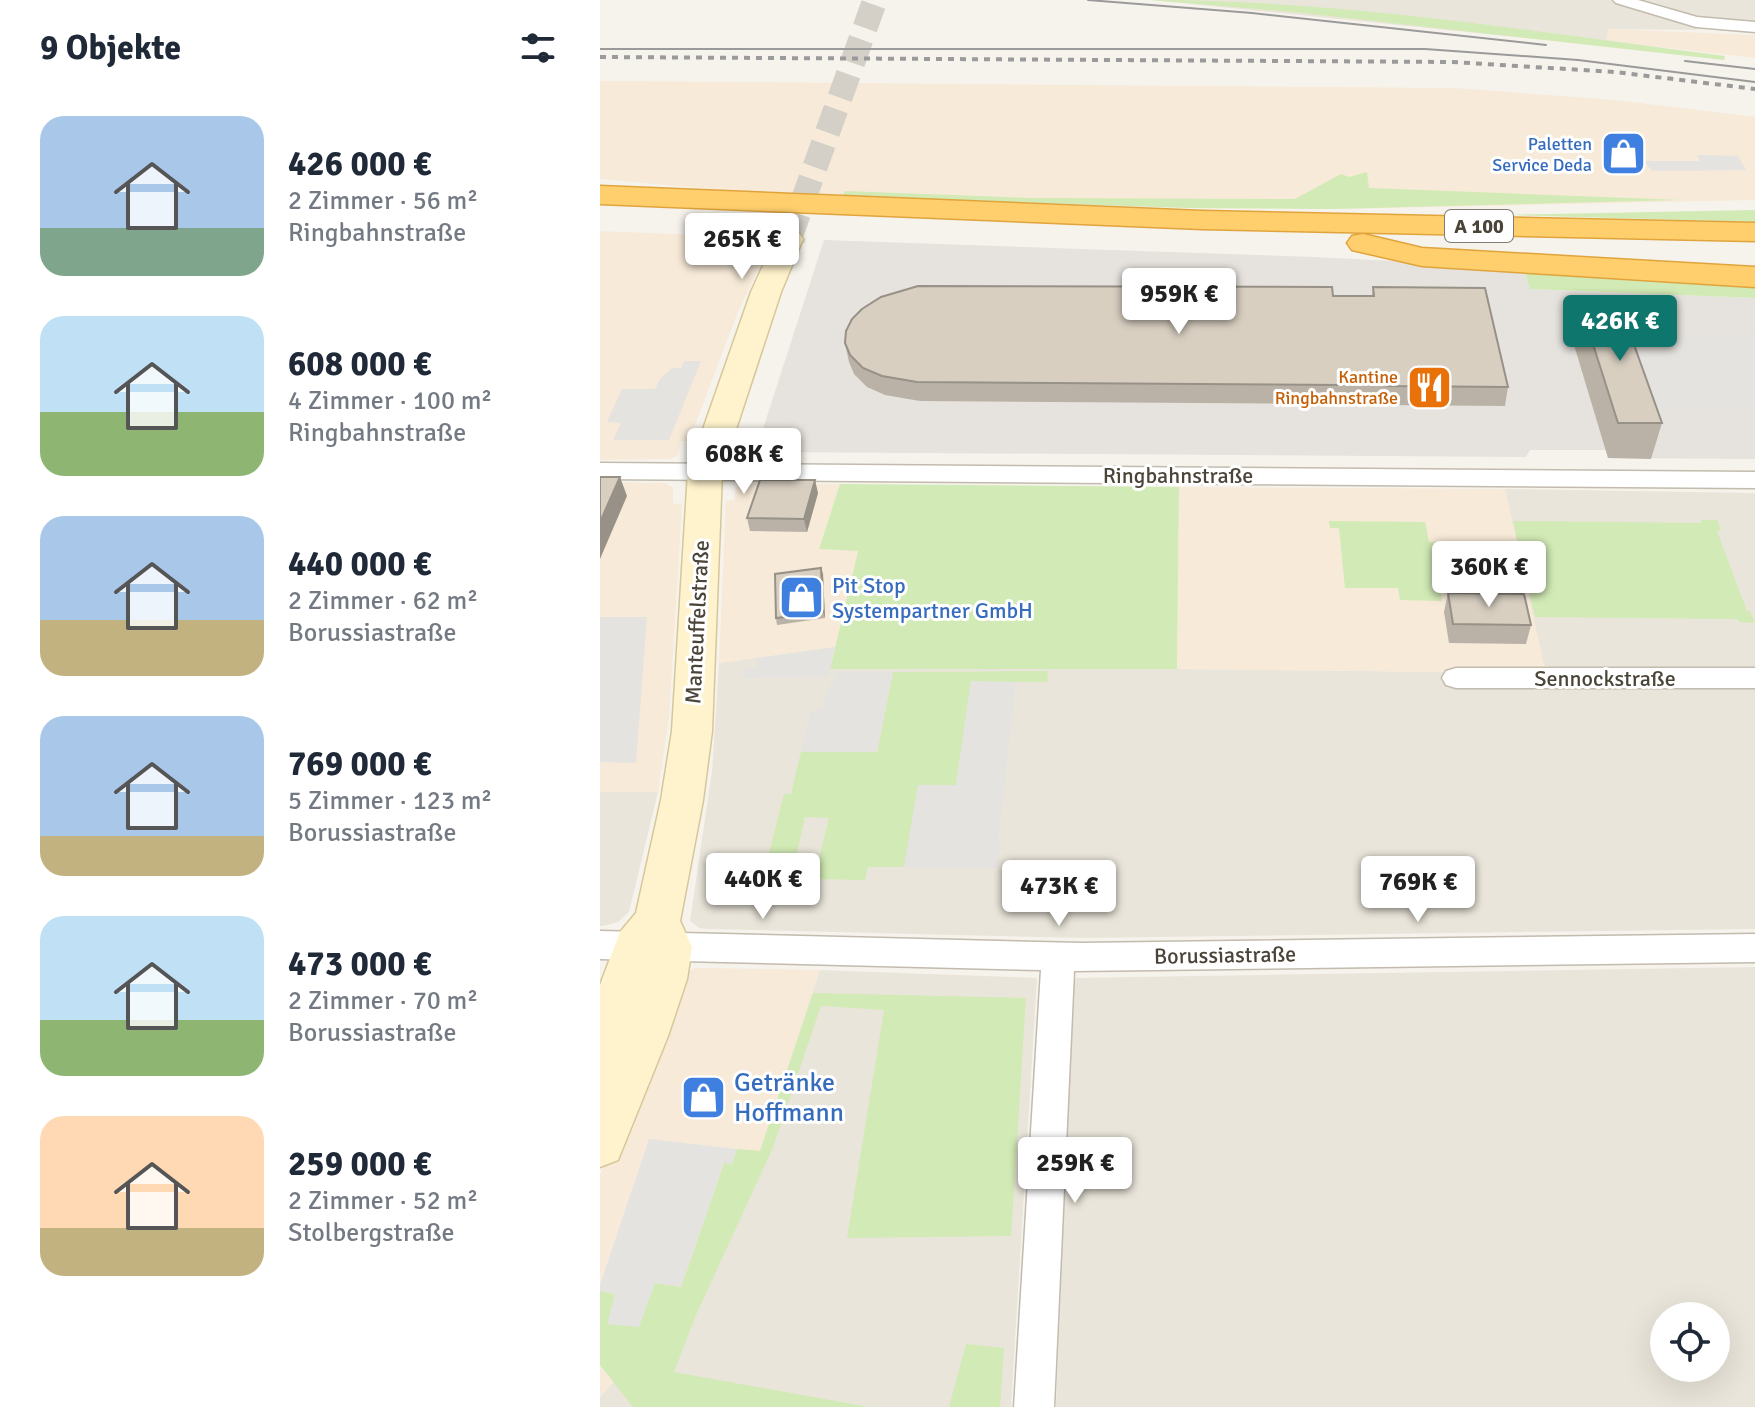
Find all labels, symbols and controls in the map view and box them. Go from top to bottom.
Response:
icon: filters [516,26,560,70]
text: 9 Objekte [40,27,181,69]
shop icon: Paletten Service Deda [1599,130,1647,178]
place label: Paletten Service Deda [1492,133,1592,176]
text: 426 000 € [288,143,431,185]
icon: home [104,148,200,244]
text: 2 Zimmer · 56 m² [288,185,478,217]
road number: A 100 [1445,210,1513,242]
pin: 265K € [677,213,807,281]
text: Ringbahnstraße [288,217,466,249]
text: 265K € [703,223,781,255]
pin: 959K € [1114,268,1244,336]
text: 959K € [1140,278,1218,310]
pin: 426K € [1555,295,1685,363]
text: 426K € [1581,305,1659,337]
text: 608 000 € [288,343,431,385]
icon: home [104,348,200,444]
restaurant icon: Kantine Ringbahnstraße [1405,363,1453,411]
place label: Kantine Ringbahnstraße [1275,366,1398,409]
text: 4 Zimmer · 100 m² [288,385,492,417]
text: Ringbahnstraße [288,417,466,449]
pin: 608K € [679,428,809,496]
text: 608K € [705,438,783,470]
street label: Ringbahnstraße [1103,462,1253,489]
street label: Manteuffelstraße [679,539,715,705]
pin: 360K € [1424,541,1554,609]
text: 440 000 € [288,543,431,585]
icon: home [104,548,200,644]
text: 360K € [1450,551,1528,583]
place label: Pit Stop Systempartner GmbH [832,572,1033,624]
shop icon: Pit Stop Systempartner GmbH [777,574,825,622]
text: 2 Zimmer · 62 m² [288,585,478,617]
text: Borussiastraße [288,617,456,649]
street label: Sennockstraße [1534,665,1676,692]
text: 769 000 € [288,743,431,785]
icon: home [104,748,200,844]
text: 5 Zimmer · 123 m² [288,785,492,817]
text: Borussiastraße [288,817,456,849]
pin: 440K € [698,853,828,921]
pin: 769K € [1353,856,1483,924]
pin: 473K € [994,860,1124,928]
text: 440K € [724,863,802,895]
text: 769K € [1379,866,1457,898]
text: 473K € [1020,870,1098,902]
street label: Borussiastraße [1154,940,1296,970]
text: 473 000 € [288,943,431,985]
icon: home [104,948,200,1044]
text: 2 Zimmer · 70 m² [288,985,478,1017]
text: Borussiastraße [288,1017,456,1049]
place label: Getränke Hoffmann [734,1067,844,1129]
shop icon: Getränke Hoffmann [679,1074,727,1122]
pin: 259K € [1010,1137,1140,1205]
text: 259 000 € [288,1143,431,1185]
text: 259K € [1036,1147,1114,1179]
icon: home [104,1148,200,1244]
text: 2 Zimmer · 52 m² [288,1185,478,1217]
text: Stolbergstraße [288,1217,455,1249]
map controls [1650,1302,1730,1382]
button: locate [1650,1302,1730,1382]

